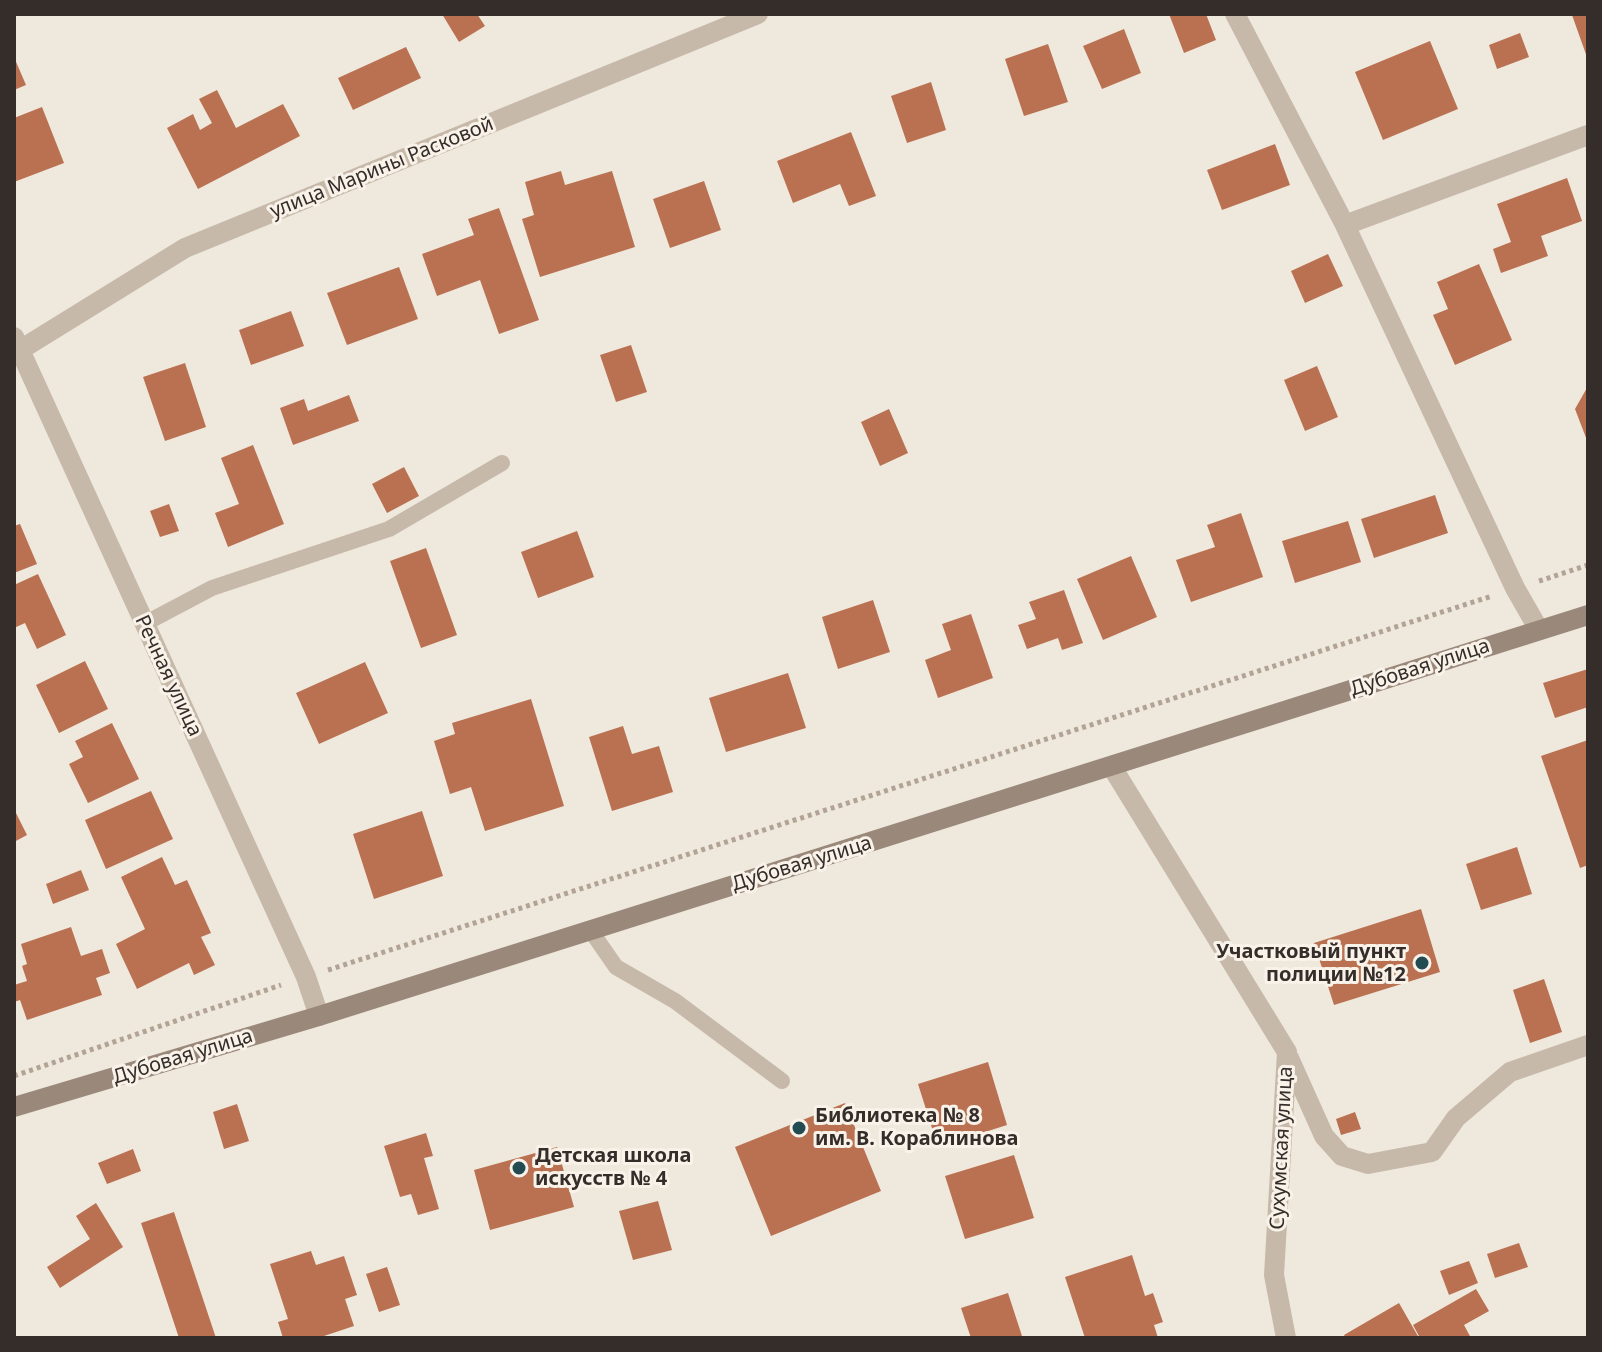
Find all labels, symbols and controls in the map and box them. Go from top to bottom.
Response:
street label: улица Марины Расковой [267,112,497,224]
street label: Речная улица [129,611,207,741]
street label: Дубовая улица [1347,634,1493,702]
street label: Дубовая улица [729,831,875,897]
place label: Участковый пункт полиции №12 [1216,940,1406,987]
marker: Участковый пункт полиции №12 [1413,954,1431,972]
street label: Дубовая улица [110,1024,256,1090]
street label: Сухумская улица [1266,1066,1298,1230]
place label: Библиотека № 8 им. В. Кораблинова [815,1104,1018,1151]
marker: Библиотека № 8 им. В. Кораблинова [790,1119,808,1137]
place label: Детская школа искусств № 4 [535,1144,691,1191]
marker: Детская школа искусств № 4 [510,1159,528,1177]

